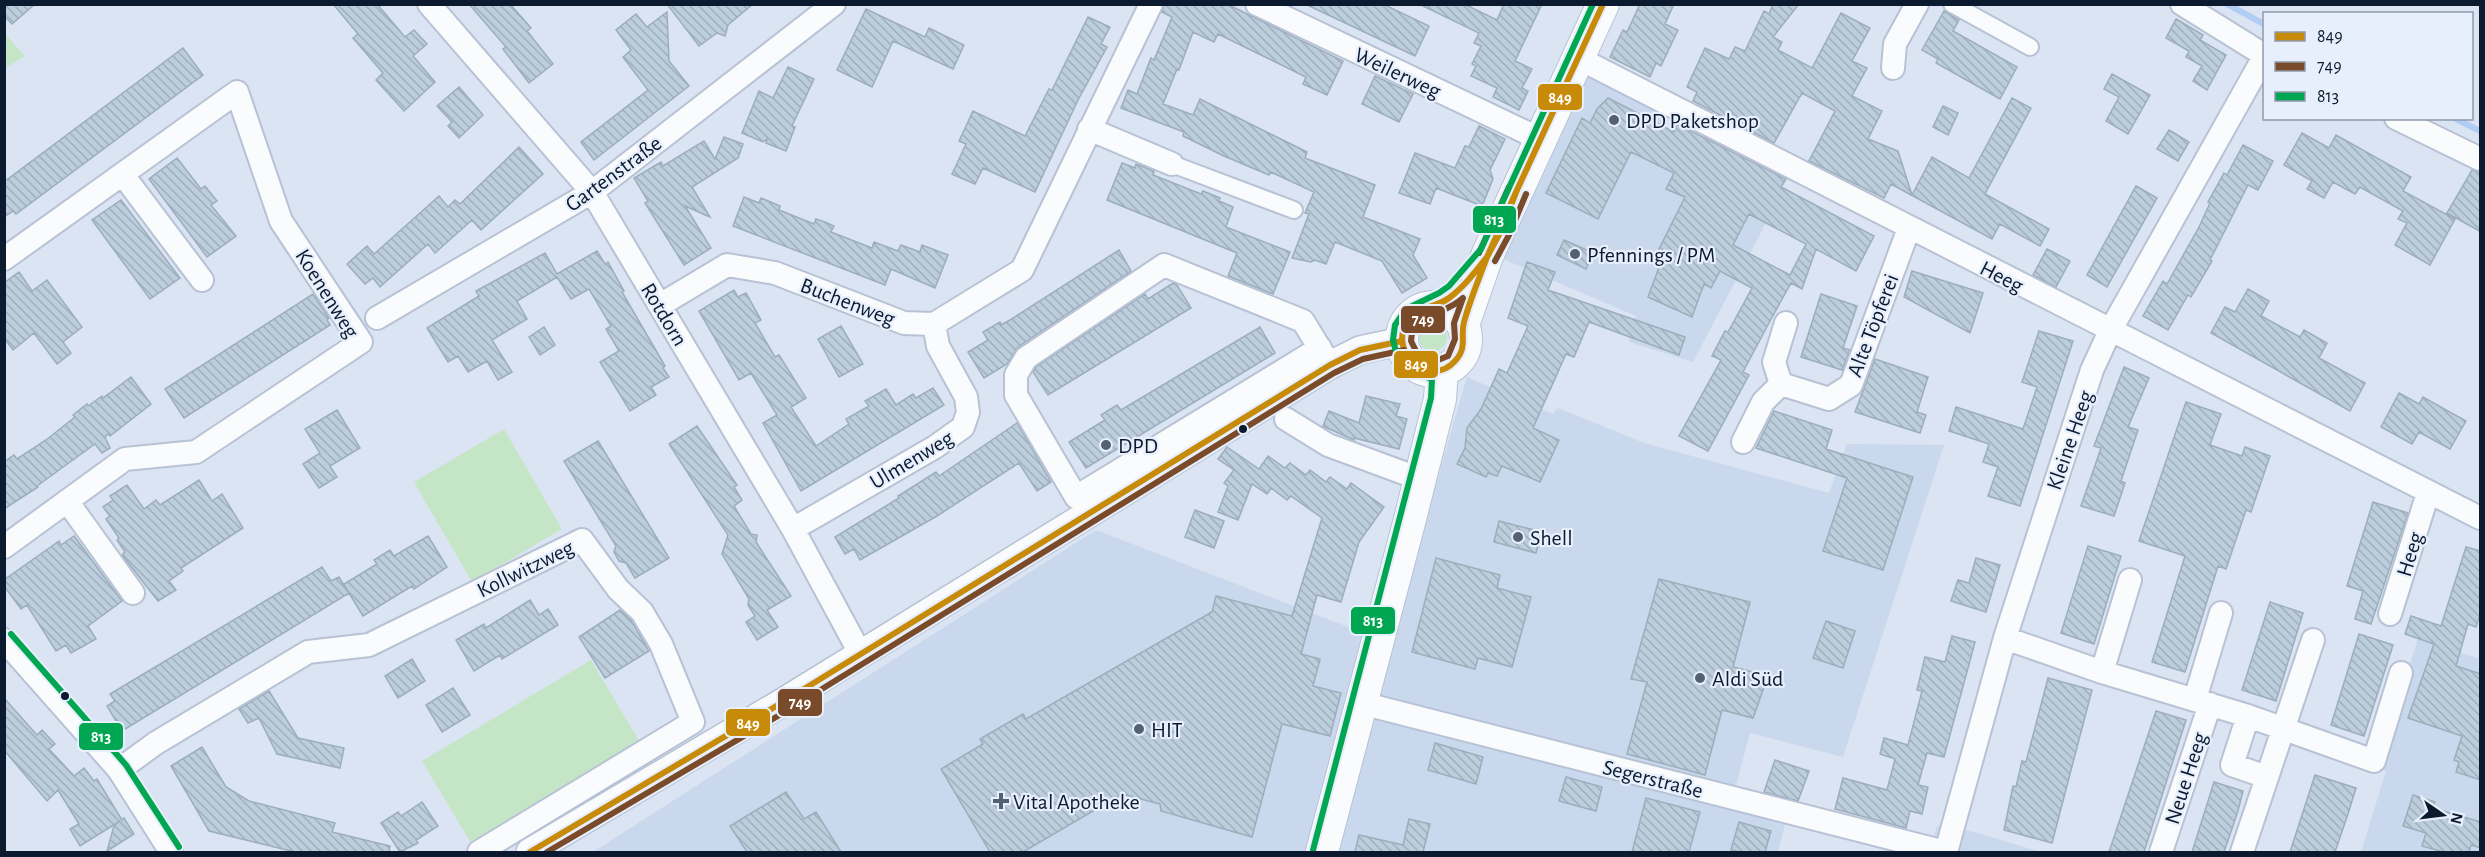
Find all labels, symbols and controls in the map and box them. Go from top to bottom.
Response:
legend [2263,12,2473,120]
text: 849 [2317,28,2343,46]
street label: Weilerweg [1351,43,1444,102]
text: 749 [2317,58,2342,76]
line badge: 849 [1537,83,1583,111]
text: 813 [2317,88,2339,106]
text: 849 [1548,90,1572,106]
place label: DPD Paketshop [1626,110,1759,132]
marker: DPD Paketshop [1607,113,1621,127]
street label: Gartenstraße [562,132,666,216]
line badge: 813 [1472,205,1517,234]
text: 813 [1484,212,1504,228]
place label: Pfennings / PM [1587,244,1715,266]
street label: Koenenweg [291,245,363,342]
marker: Pfennings / PM [1568,247,1582,261]
street label: Heeg [1976,257,2027,297]
street label: Alte Töpferei [1843,271,1903,380]
street label: Buchenweg [797,274,898,330]
street label: Rotdorn [637,279,691,350]
line badge: 749 [1400,305,1446,334]
text: 749 [1412,312,1435,328]
line badge: 849 [1393,350,1439,379]
text: 849 [1404,357,1428,373]
street label: Kleine Heeg [2043,388,2097,493]
unlabelled marker [1237,423,1249,435]
street label: Ulmenweg [866,426,957,493]
place label: DPD [1118,435,1158,457]
marker: DPD [1099,438,1113,452]
place label: Shell [1530,527,1573,549]
street label: Heeg [2393,529,2427,579]
marker: Shell [1511,530,1525,544]
street label: Kollwitzweg [474,536,578,602]
line badge: 813 [1350,606,1396,635]
text: 813 [1363,613,1383,629]
place label: Aldi Süd [1712,668,1783,690]
marker: Aldi Süd [1693,671,1707,685]
line badge: 749 [777,688,823,717]
unlabelled marker [59,690,71,702]
text: 749 [789,695,812,711]
line badge: 849 [725,708,771,737]
text: 849 [736,716,760,732]
place label: HIT [1151,719,1183,741]
line badge: 813 [78,722,124,751]
marker: HIT [1132,722,1146,736]
text: 813 [91,729,111,745]
street label: Neue Heeg [2161,729,2211,827]
street label: Segerstraße [1600,756,1705,802]
north arrow [2413,785,2473,845]
place label: Vital Apotheke [1013,791,1140,813]
marker: Vital Apotheke [994,794,1008,808]
text: N [2447,811,2466,826]

